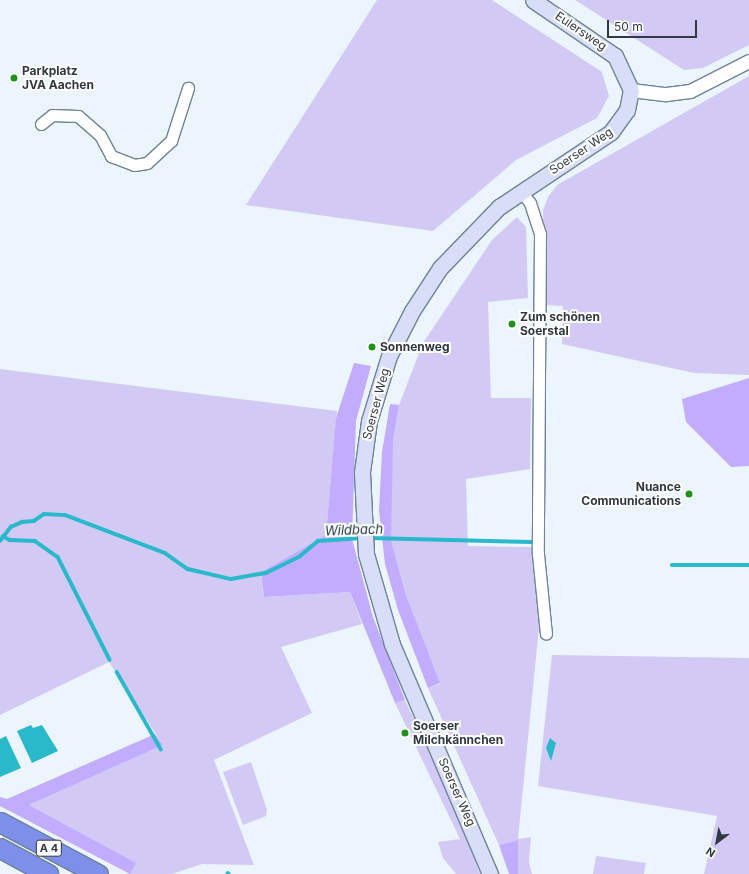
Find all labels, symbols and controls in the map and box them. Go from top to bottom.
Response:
street label: Eulersweg [553,9,609,53]
scale bar [609,12,699,38]
text: 50 m [614,19,643,34]
place label: Parkplatz JVA Aachen [22,64,94,92]
marker: Parkplatz JVA Aachen [9,73,19,83]
street label: Soerser Weg [547,125,615,177]
place label: Zum schönen Soerstal [520,310,600,338]
marker: Zum schönen Soerstal [507,319,517,329]
place label: Sonnenweg [380,340,450,354]
marker: Sonnenweg [367,342,377,352]
street label: Soerser Weg [360,367,392,441]
place label: Nuance Communications [581,480,681,508]
marker: Nuance Communications [684,489,694,499]
water label: Wildbach [325,521,383,539]
place label: Soerser Milchkännchen [413,719,503,747]
marker: Soerser Milchkännchen [400,728,410,738]
street label: Soerser Weg [436,756,478,828]
north arrow [697,822,737,862]
road number: A 4 [35,839,63,857]
text: N [703,844,718,860]

